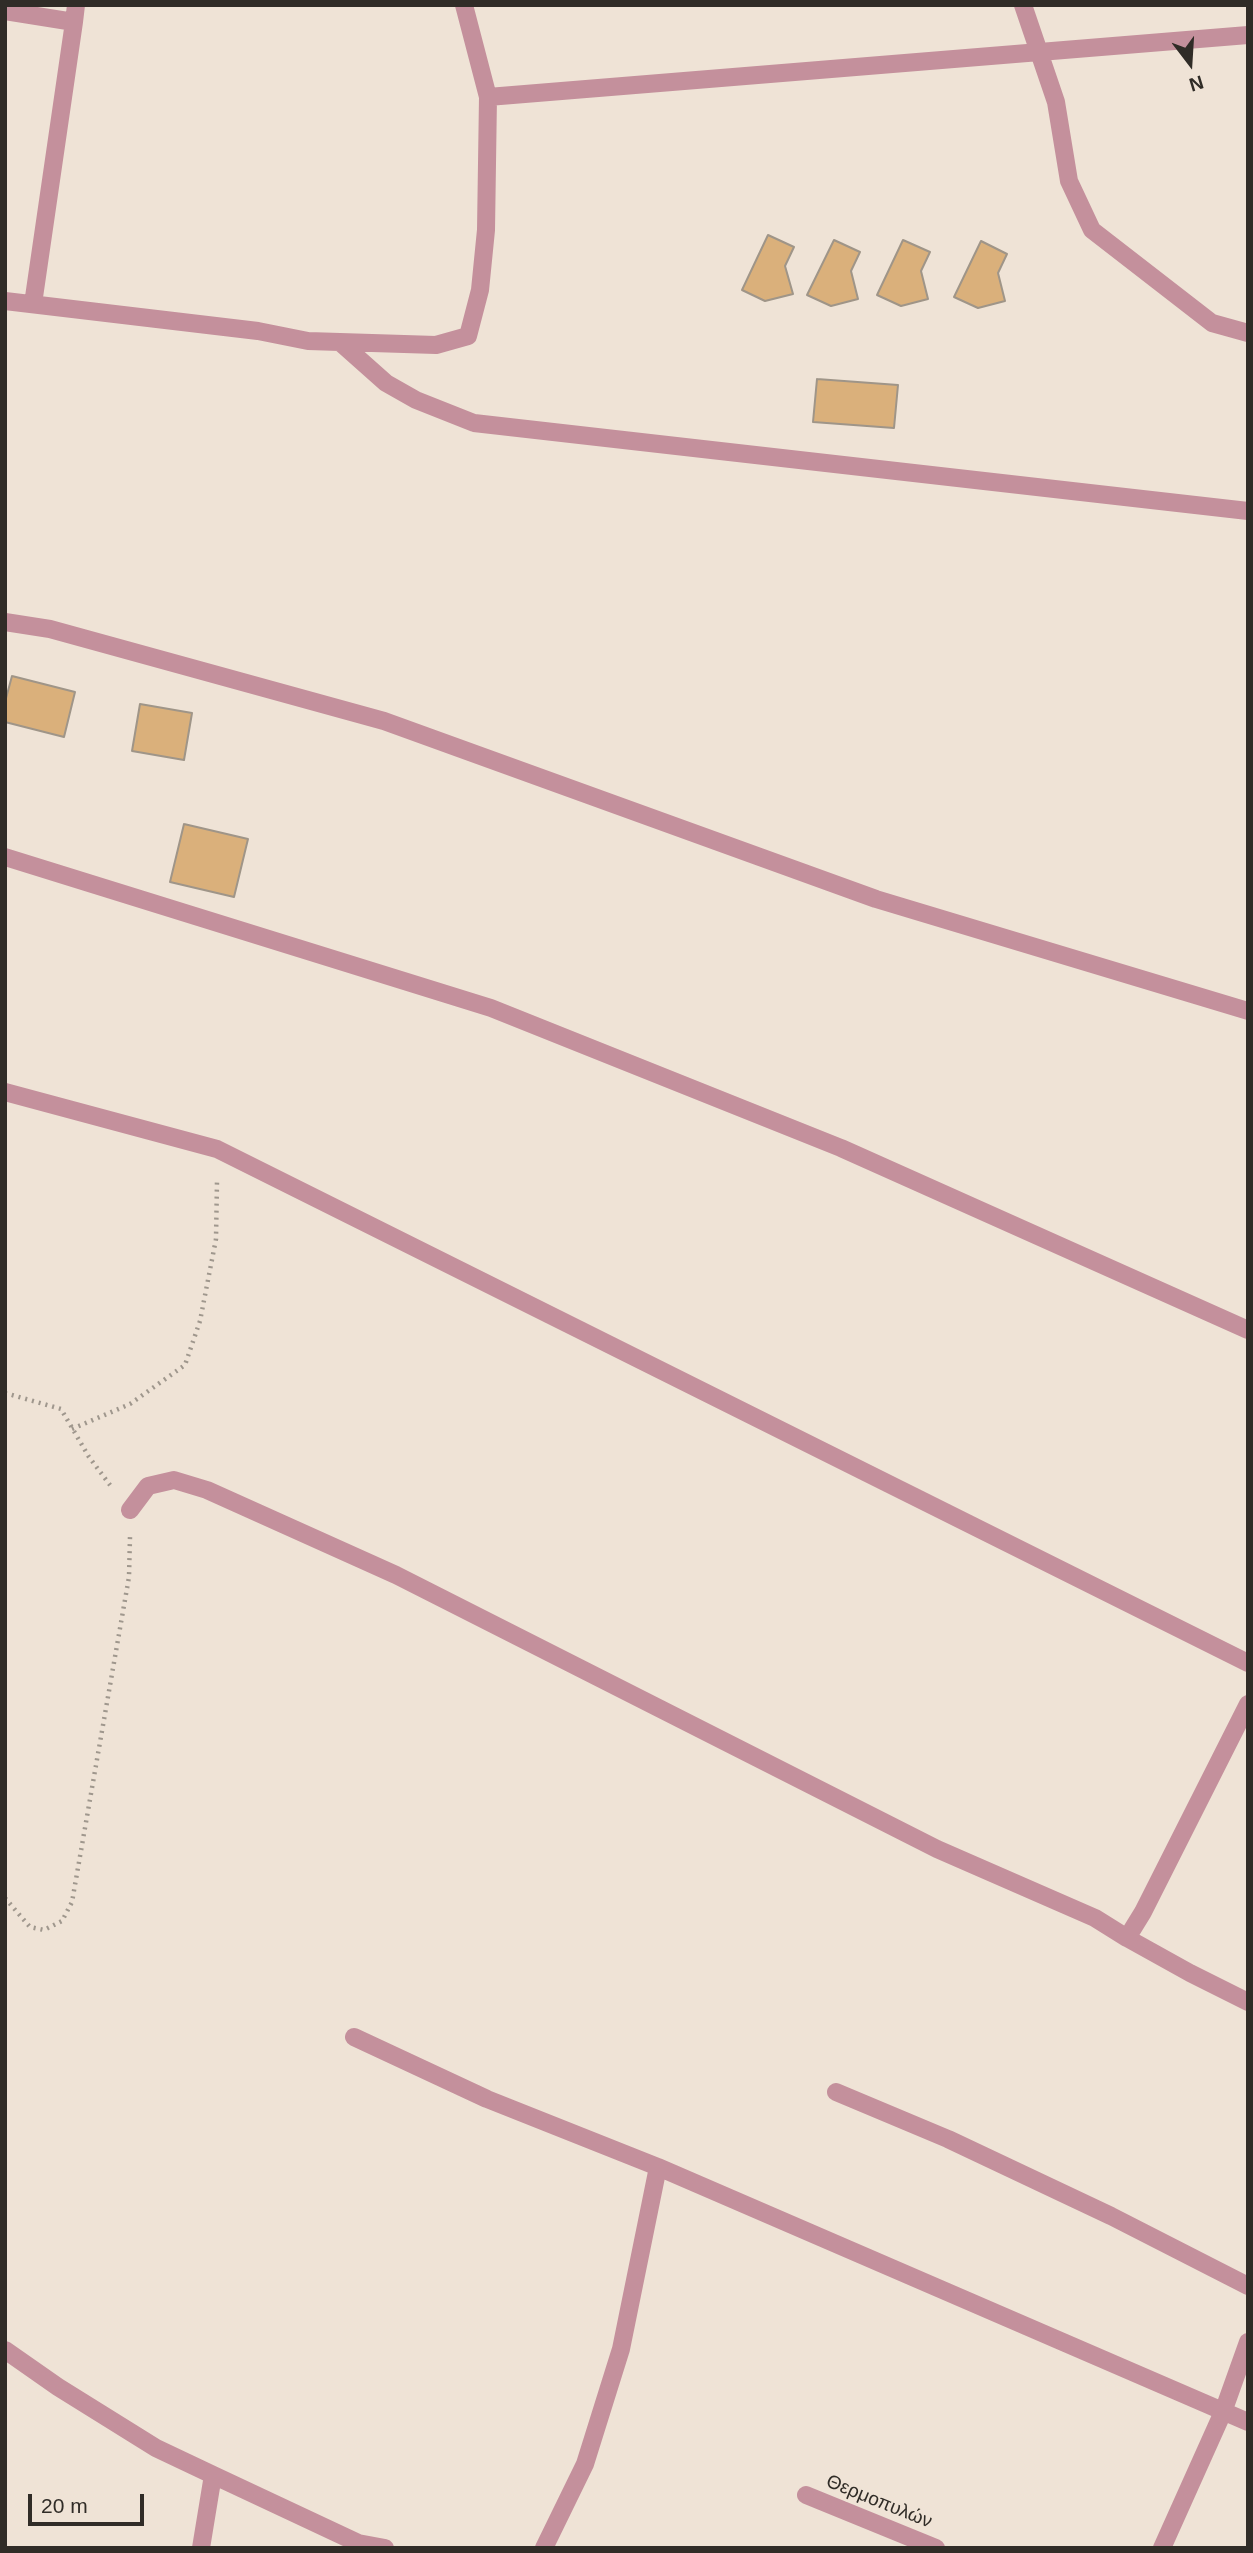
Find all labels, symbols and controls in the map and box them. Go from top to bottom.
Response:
north arrow [1155,28,1225,98]
text: N [1187,72,1206,96]
street label: Θερμοπυλών [823,2470,935,2534]
scale bar [32,2480,147,2524]
text: 20 m [41,2494,88,2517]

